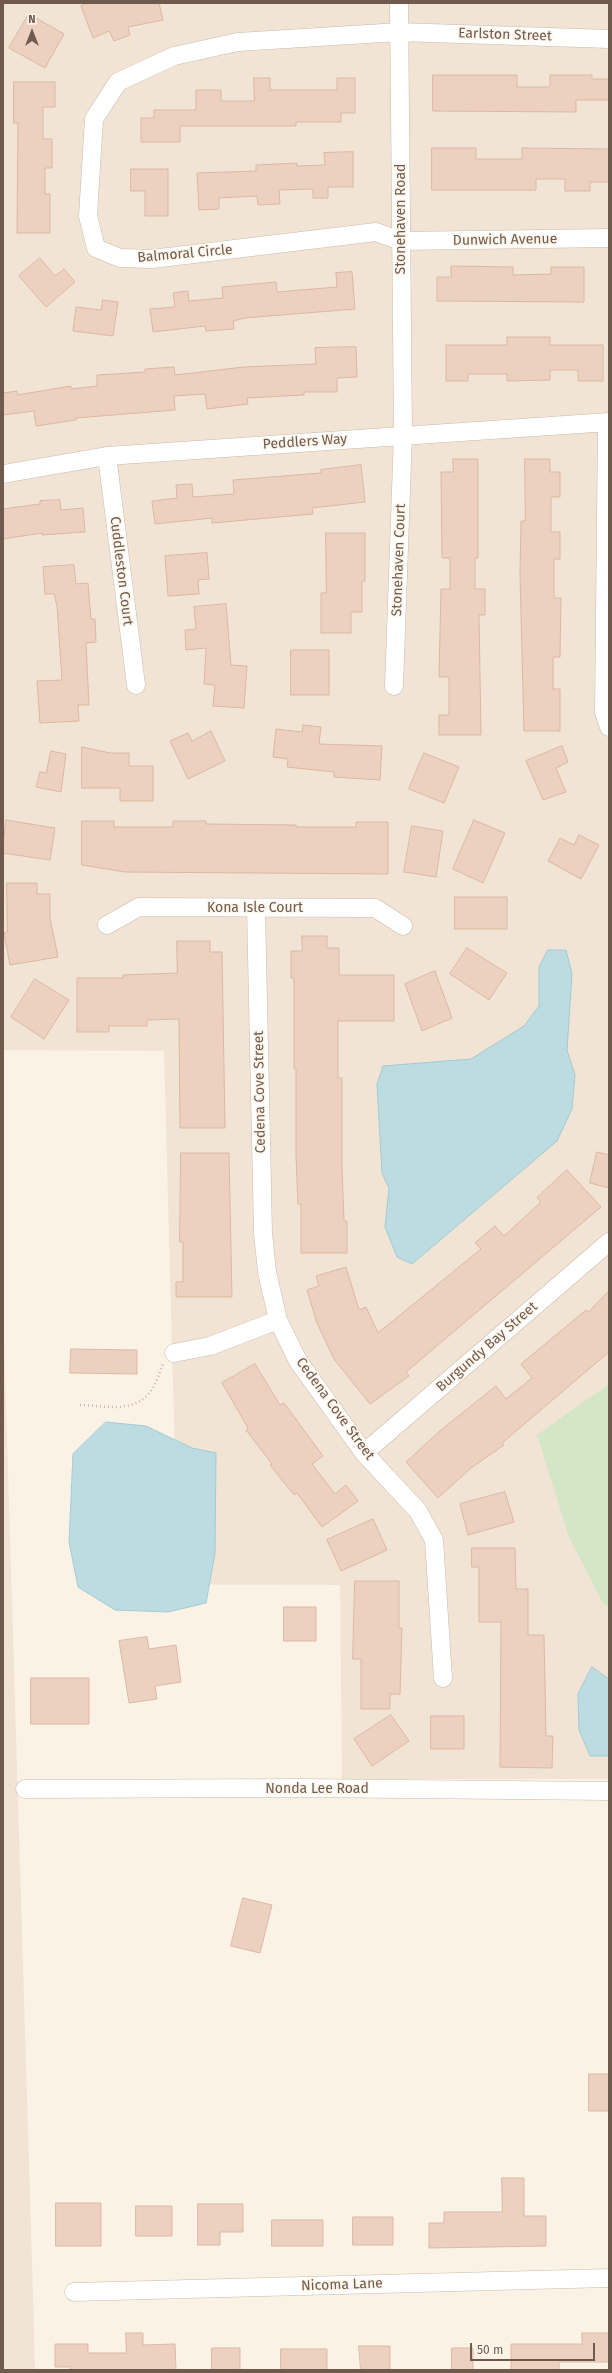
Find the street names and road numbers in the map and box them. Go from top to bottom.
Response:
street label: Earlston Street [458,25,552,45]
street label: Stonehaven Road [393,164,409,274]
street label: Dunwich Avenue [453,231,557,249]
street label: Balmoral Circle [137,241,233,267]
street label: Peddlers Way [262,431,348,453]
street label: Stonehaven Court [389,503,409,617]
street label: Cuddleston Court [106,515,136,627]
street label: Kona Isle Court [207,900,303,916]
street label: Cedena Cove Street [251,1031,269,1153]
street label: Burgundy Bay Street [433,1298,541,1396]
street label: Cedena Cove Street [292,1354,378,1464]
street label: Nonda Lee Road [265,1781,369,1797]
street label: Nicoma Lane [301,2275,383,2295]

